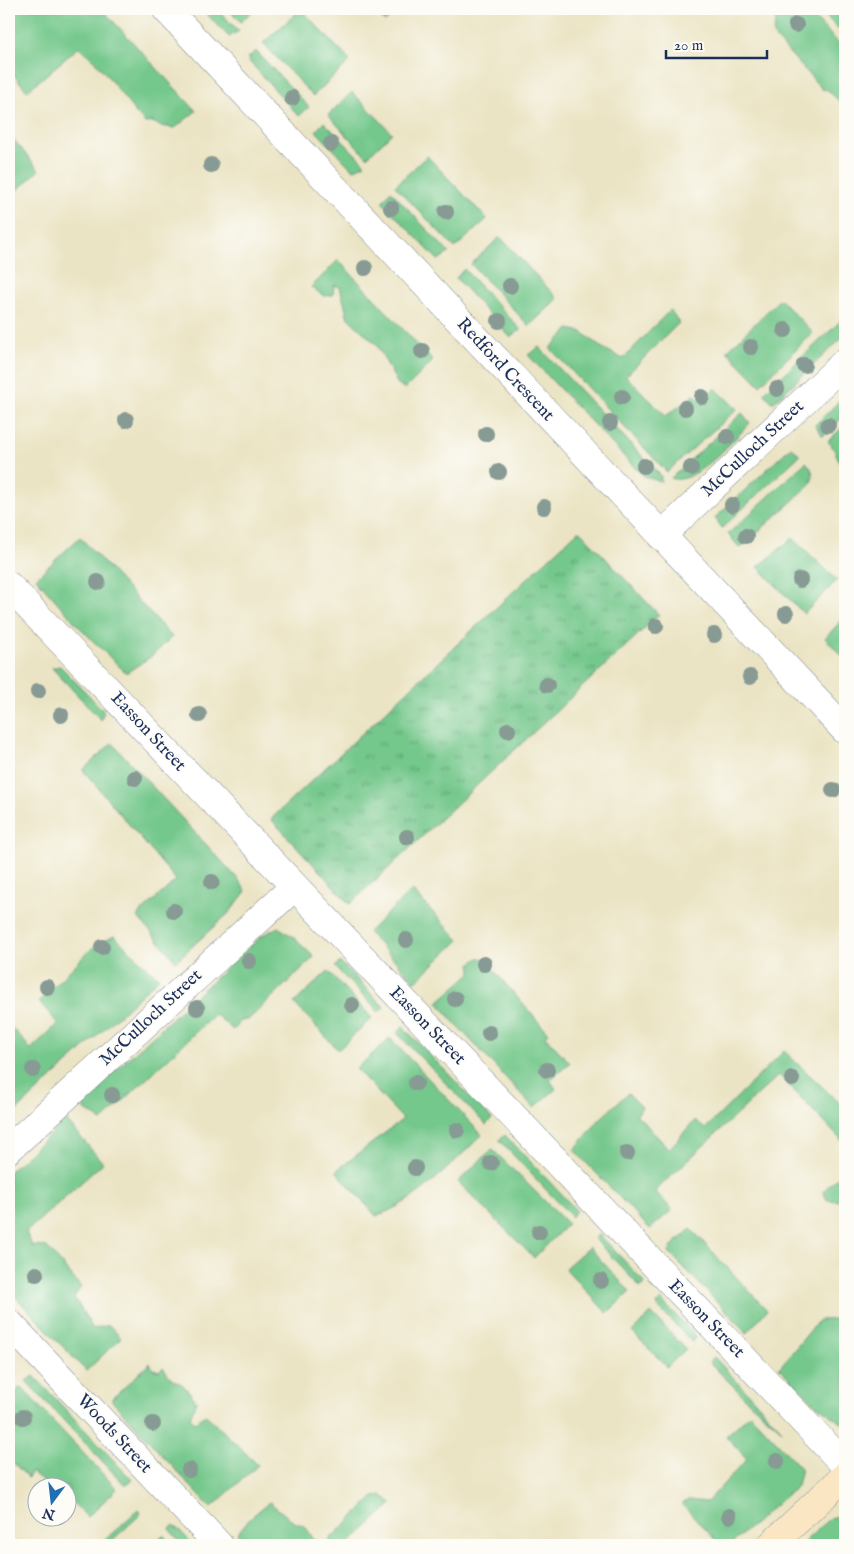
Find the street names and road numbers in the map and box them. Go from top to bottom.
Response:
street label: Redford Crescent [451,313,559,427]
street label: McCulloch Street [697,396,809,502]
street label: Easson Street [105,687,191,777]
street label: McCulloch Street [95,965,207,1071]
street label: Easson Street [384,982,470,1070]
street label: Easson Street [663,1275,749,1363]
street label: Woods Street [71,1390,157,1478]

